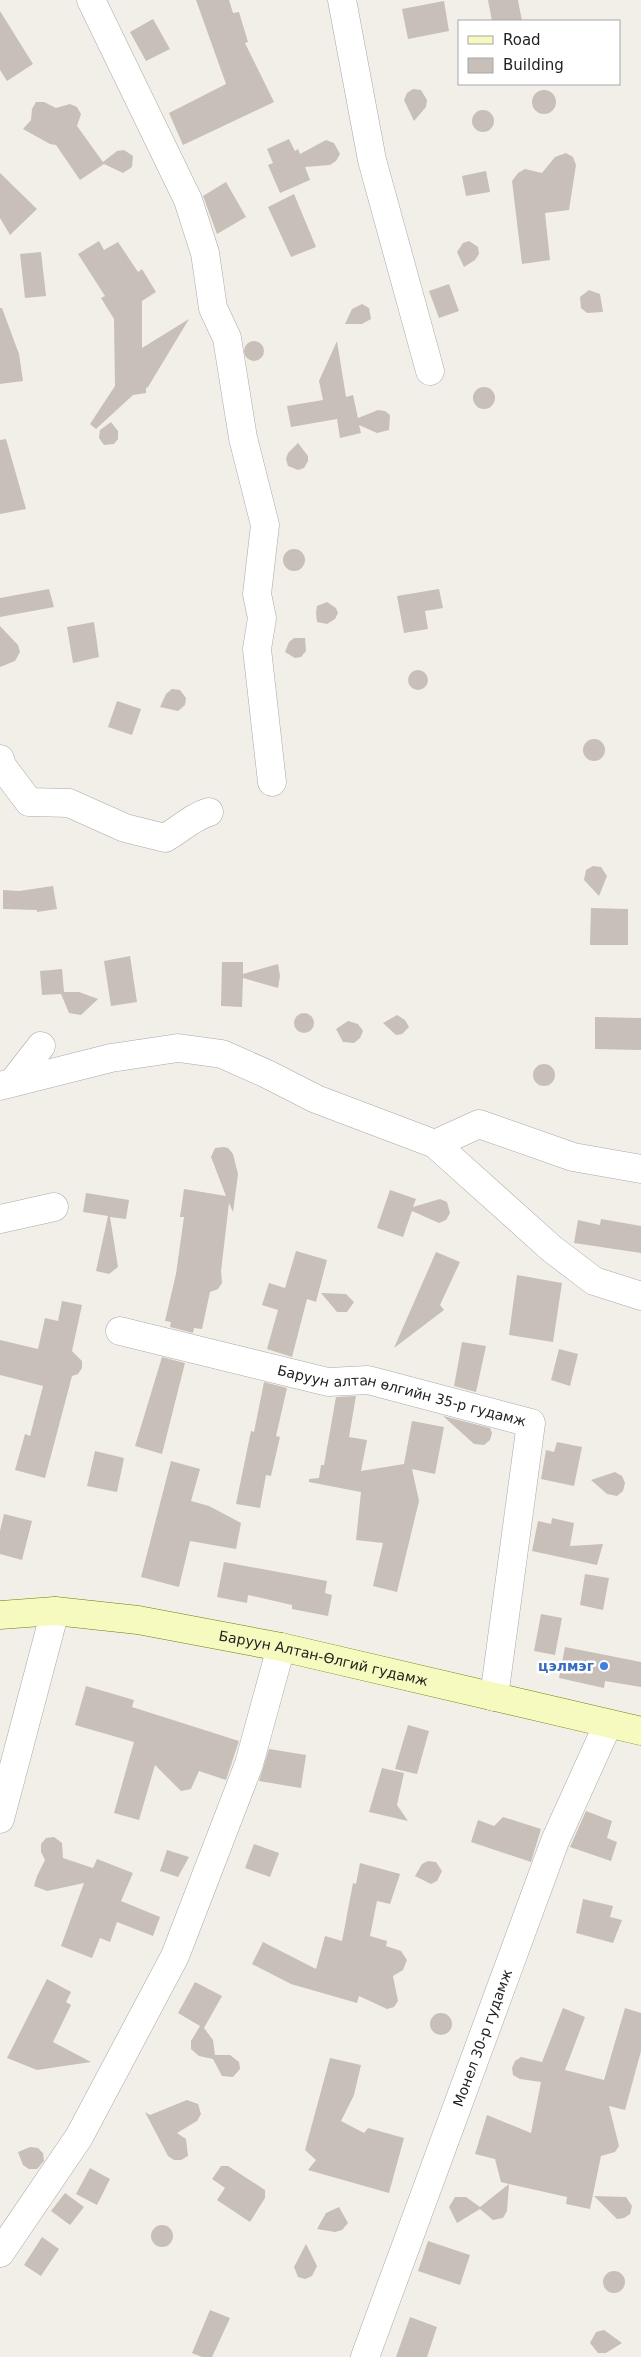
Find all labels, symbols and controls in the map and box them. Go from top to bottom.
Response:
legend [458,20,621,85]
text: Road [503,31,541,49]
text: Building [503,56,564,74]
street label: Баруун алтан өлгийн 35-р гудамж [276,1362,528,1430]
street label: Баруун Алтан-Өлгий гудамж [217,1627,430,1689]
place label: цэлмэг [538,1658,594,1674]
marker: цэлмэг [598,1660,610,1672]
street label: Монел 30-р гудамж [450,1967,515,2109]

